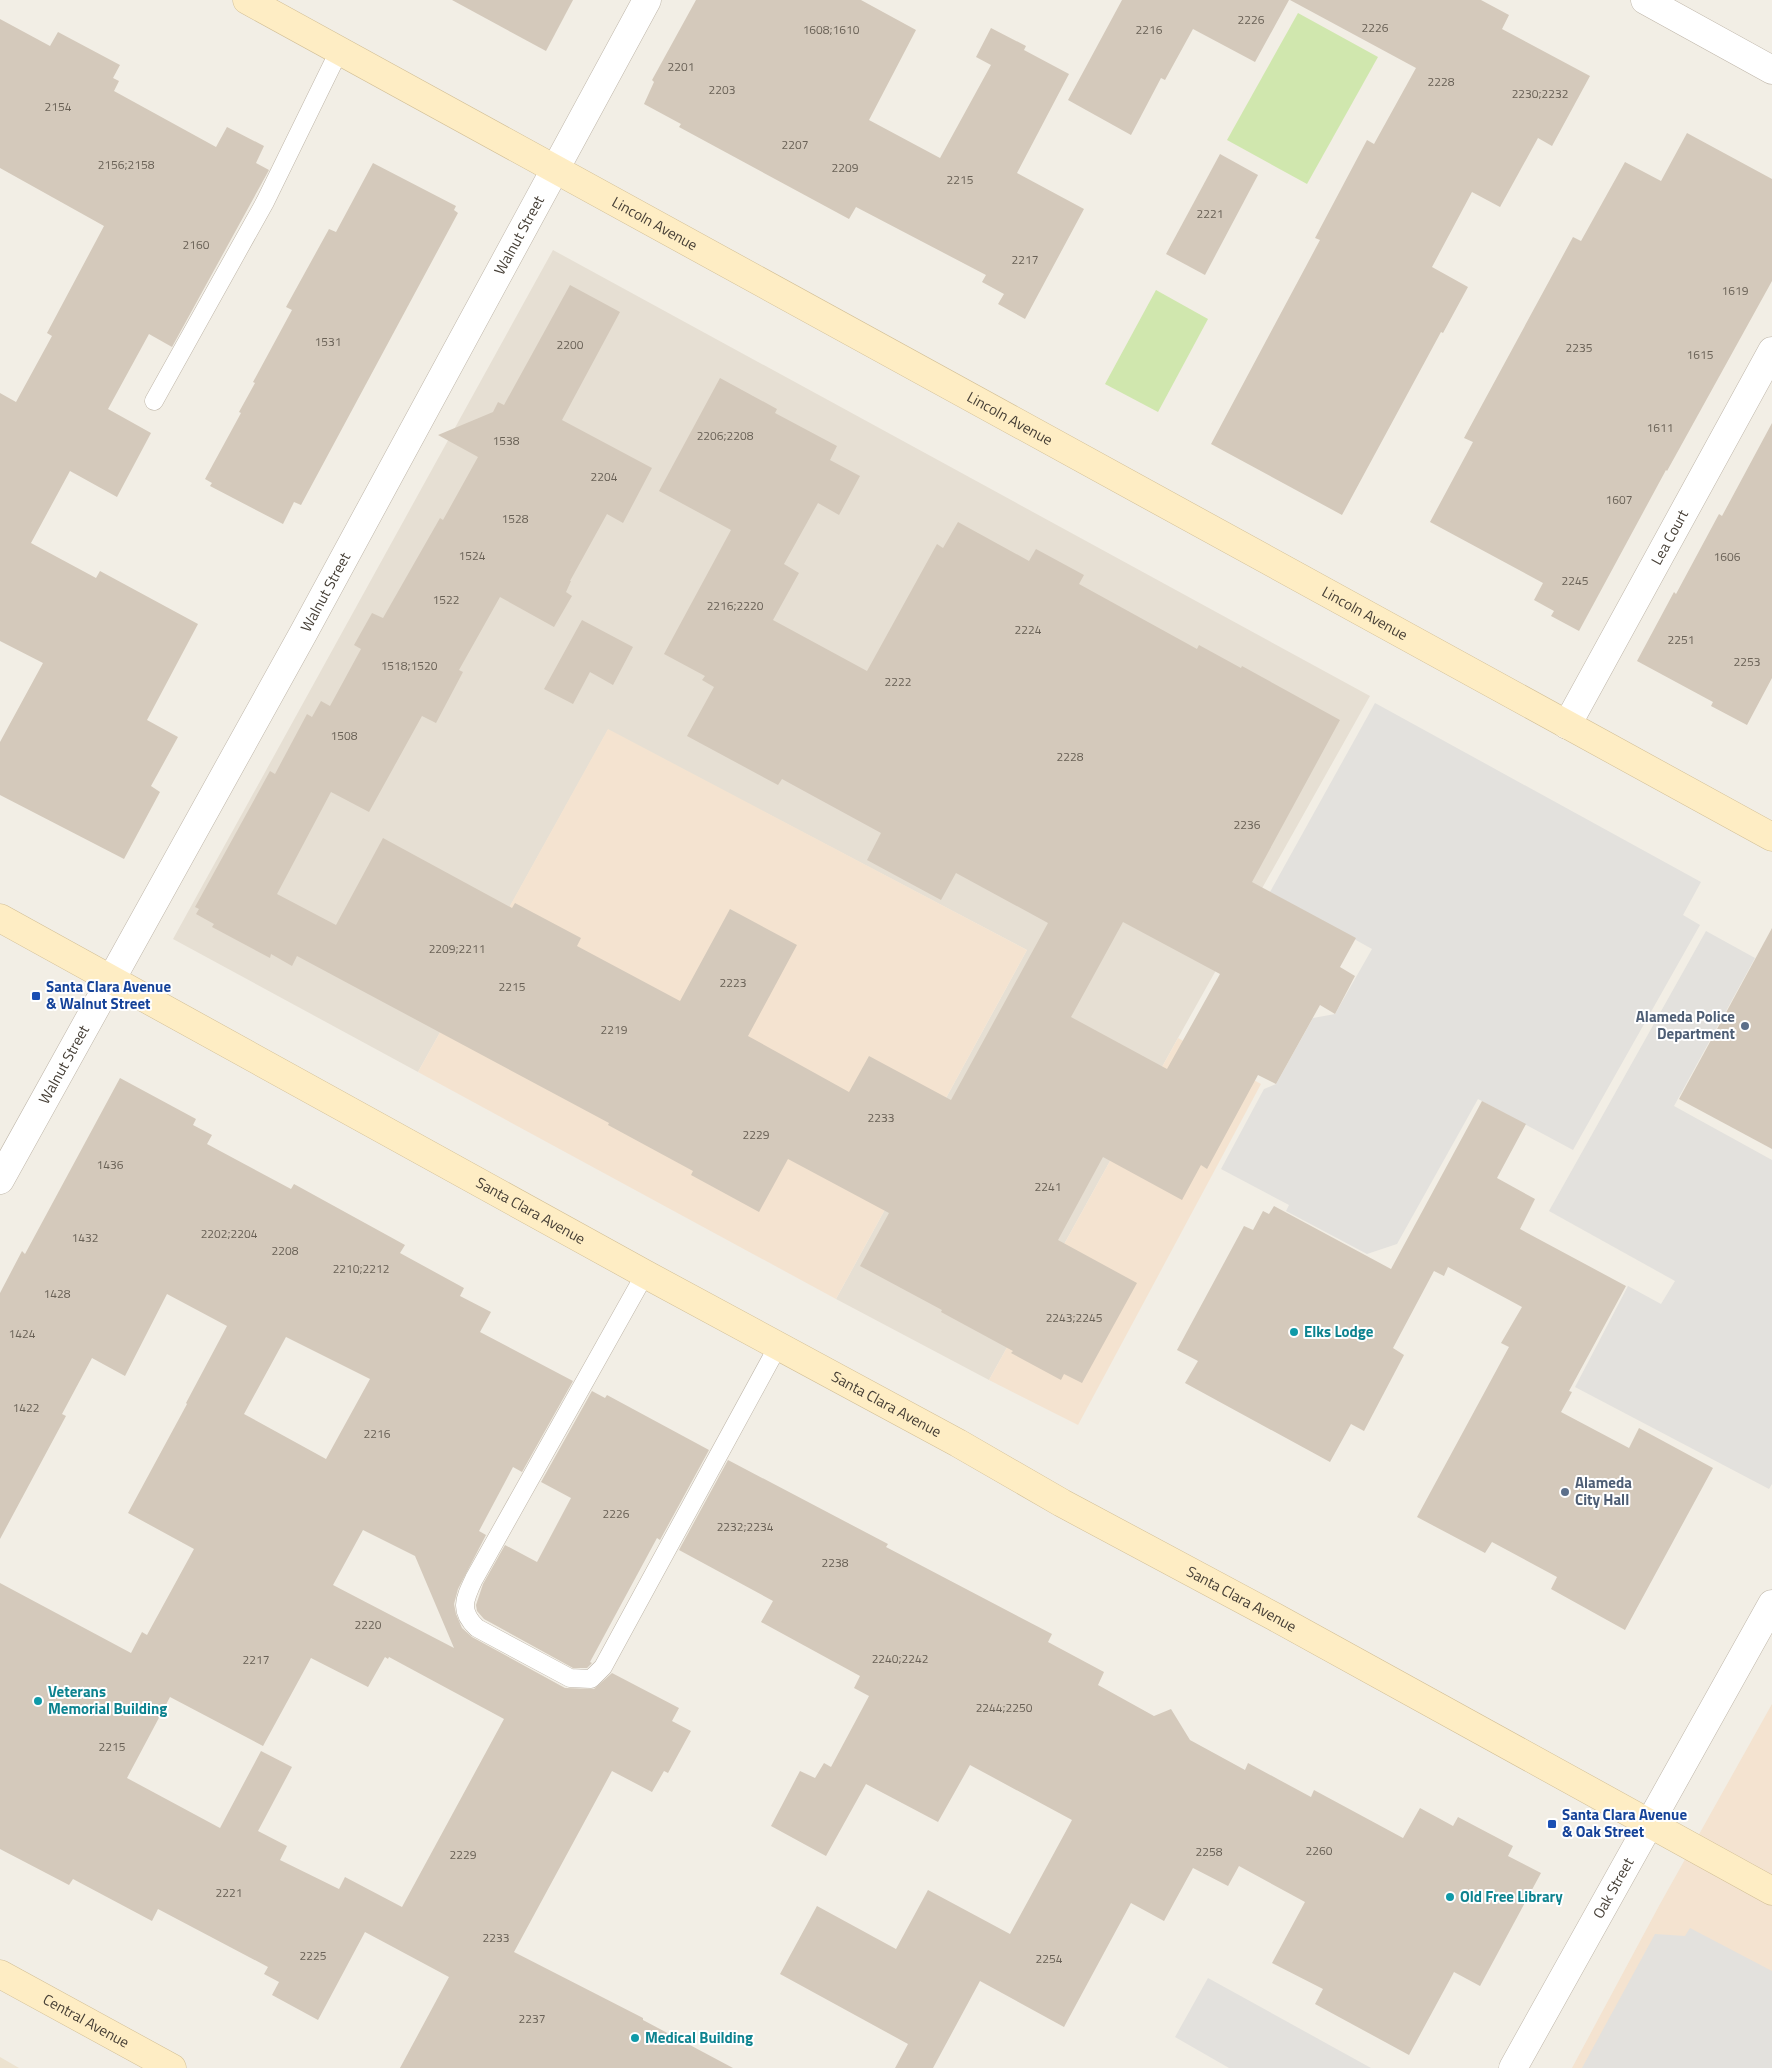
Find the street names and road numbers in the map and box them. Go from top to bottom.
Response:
street label: Lincoln Avenue [608,190,702,256]
street label: Walnut Street [488,191,550,279]
street label: Lincoln Avenue [963,385,1057,451]
street label: Lea Court [1645,505,1694,569]
street label: Walnut Street [294,547,356,636]
street label: Lincoln Avenue [1318,580,1412,646]
street label: Walnut Street [32,1020,95,1108]
street label: Santa Clara Avenue [472,1171,590,1250]
street label: Santa Clara Avenue [827,1365,946,1443]
street label: Santa Clara Avenue [1182,1560,1301,1638]
street label: Oak Street [1587,1853,1640,1923]
street label: Central Avenue [39,1988,134,2054]

